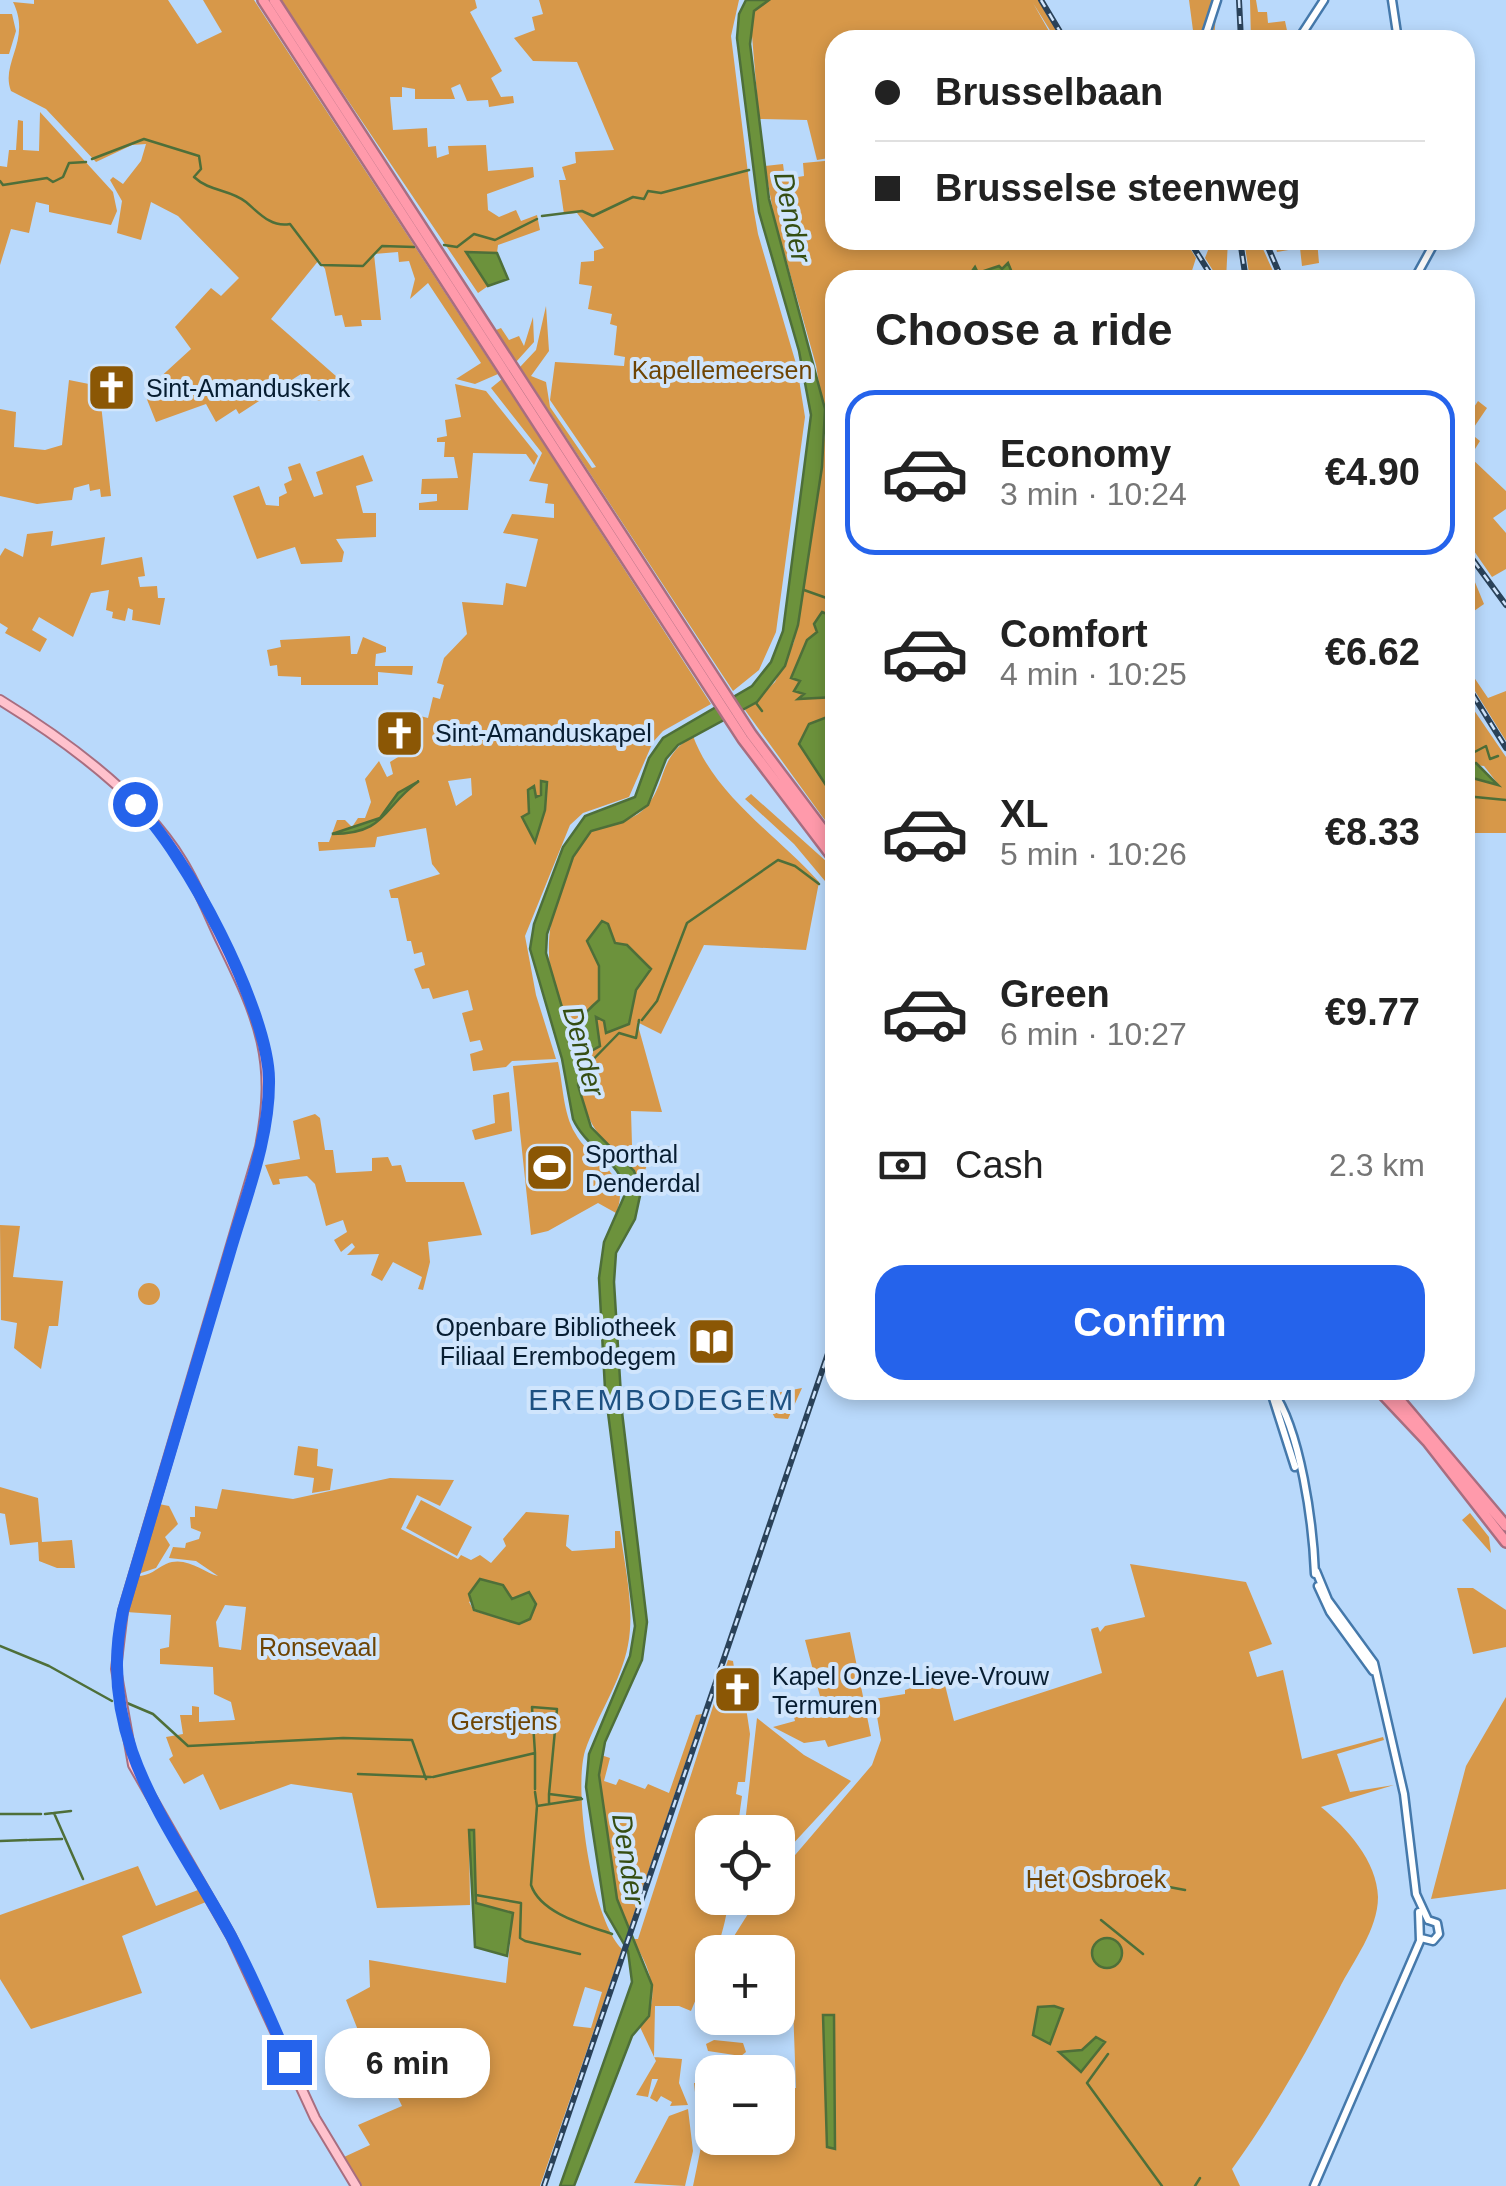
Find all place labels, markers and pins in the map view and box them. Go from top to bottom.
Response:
church icon: Sint-Amanduskerk [85,362,137,414]
place label: Sint-Amanduskerk [146,374,351,402]
church icon: Sint-Amanduskapel [374,707,426,759]
place label: Sint-Amanduskapel [435,719,652,747]
place label: Sporthal Denderdal [585,1140,700,1197]
sports icon: Sporthal Denderdal [524,1142,576,1194]
place label: Openbare Bibliotheek Filiaal Erembodegem [436,1313,676,1370]
library icon: Openbare Bibliotheek Filiaal Erembodegem [685,1315,737,1367]
place label: Kapel Onze-Lieve-Vrouw Termuren [772,1662,1050,1719]
church icon: Kapel Onze-Lieve-Vrouw Termuren [711,1664,763,1716]

